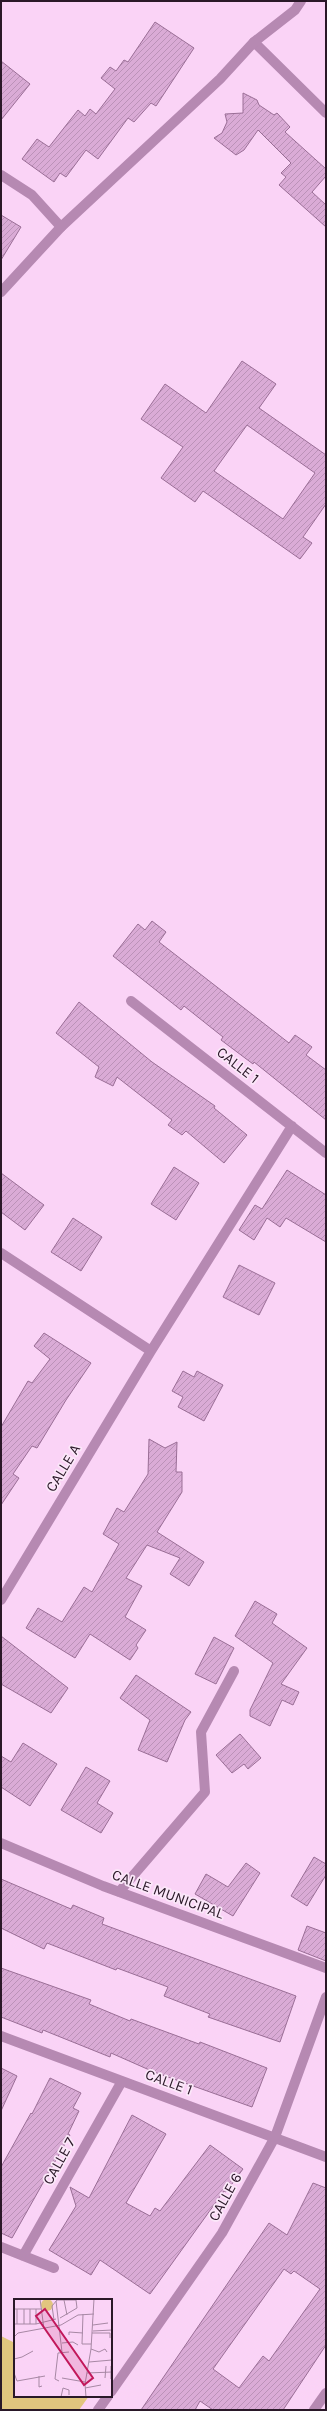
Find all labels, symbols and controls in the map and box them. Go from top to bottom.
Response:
street label: CALLE 1 [213,1043,263,1087]
street label: CALLE A [42,1441,84,1495]
street label: CALLE MUNICIPAL [110,1865,226,1923]
street label: CALLE 1 [143,2065,195,2099]
street label: CALLE 7 [39,2134,79,2188]
street label: CALLE 6 [204,2170,246,2224]
inset map [14,2299,112,2397]

